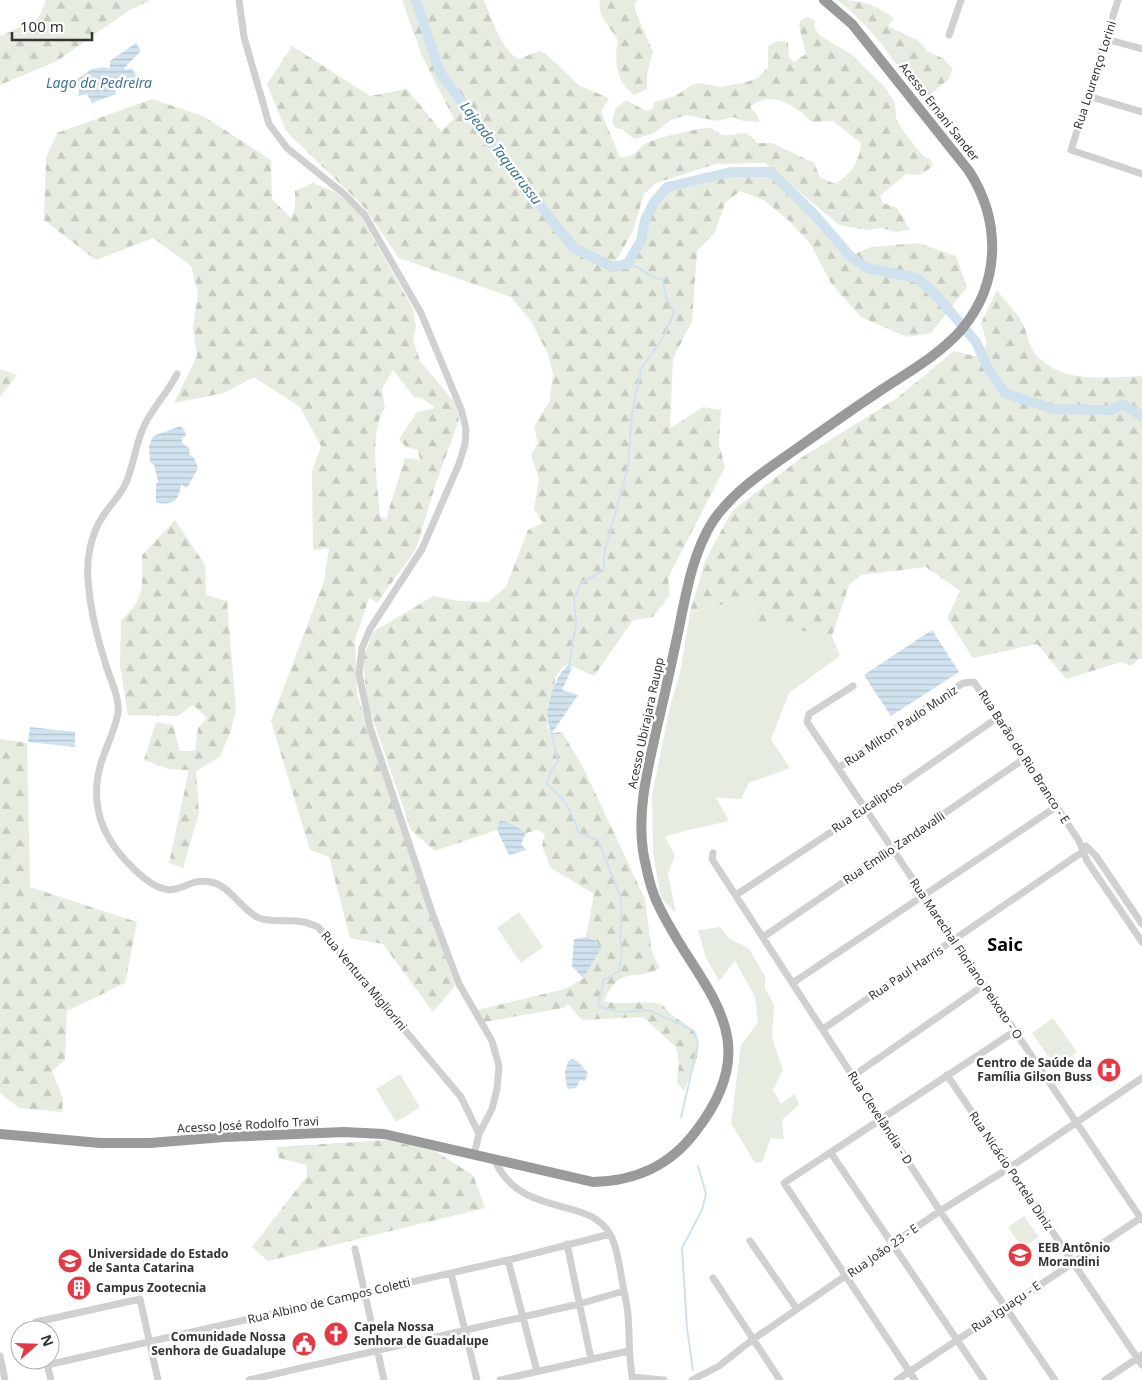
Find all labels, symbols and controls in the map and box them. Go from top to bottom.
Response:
scale bar [12,10,92,42]
text: 100 m [20,16,64,36]
street label: Rua Lourenço Lorini [1069,19,1120,131]
street label: Acesso Ernani Sander [895,59,983,165]
water label: Lago da Pedreira [46,73,152,92]
water label: Lajeado Taquarussu [456,97,547,208]
street label: Acesso Ubirajara Raupp [623,656,668,790]
street label: Rua Milton Paulo Muniz [841,681,961,770]
street label: Rua Barão do Rio Branco - E [975,687,1074,827]
street label: Rua Eucaliptos [828,776,906,837]
street label: Rua Emílio Zandavalli [839,807,948,888]
street label: Rua Marechal Floriano Peixoto - O [906,875,1027,1043]
street label: Rua Ventura Migliorini [318,927,411,1034]
district label: Saic [987,932,1023,956]
street label: Rua Paul Harris [865,941,947,1004]
place label: Centro de Saúde da Família Gilson Buss [976,1054,1092,1085]
hospital icon: Centro de Saúde da Família Gilson Buss [1096,1057,1122,1083]
street label: Rua Clevelândia - D [844,1068,917,1168]
street label: Rua Nicácio Portela Diniz [965,1108,1058,1234]
street label: Acesso José Rodolfo Travi [177,1112,319,1137]
street label: Rua João 23 - E [844,1220,922,1281]
place label: EEB Antônio Morandini [1038,1239,1110,1270]
school or university icon: EEB Antônio Morandini [1007,1242,1033,1268]
place label: Universidade do Estado de Santa Catarina [88,1245,229,1276]
school or university icon: Universidade do Estado de Santa Catarina [57,1248,83,1274]
street label: Rua Albino de Campos Coletti [246,1273,412,1328]
building icon: Campus Zootecnia [66,1275,92,1301]
street label: Rua Iguaçu - E [968,1277,1044,1336]
place label: Campus Zootecnia [96,1279,206,1296]
place label: Capela Nossa Senhora de Guadalupe [354,1318,489,1349]
north arrow [10,1320,60,1370]
church icon: Capela Nossa Senhora de Guadalupe [323,1321,349,1347]
place label: Comunidade Nossa Senhora de Guadalupe [151,1328,286,1359]
public building icon: Comunidade Nossa Senhora de Guadalupe [291,1331,317,1357]
text: N [37,1332,59,1349]

